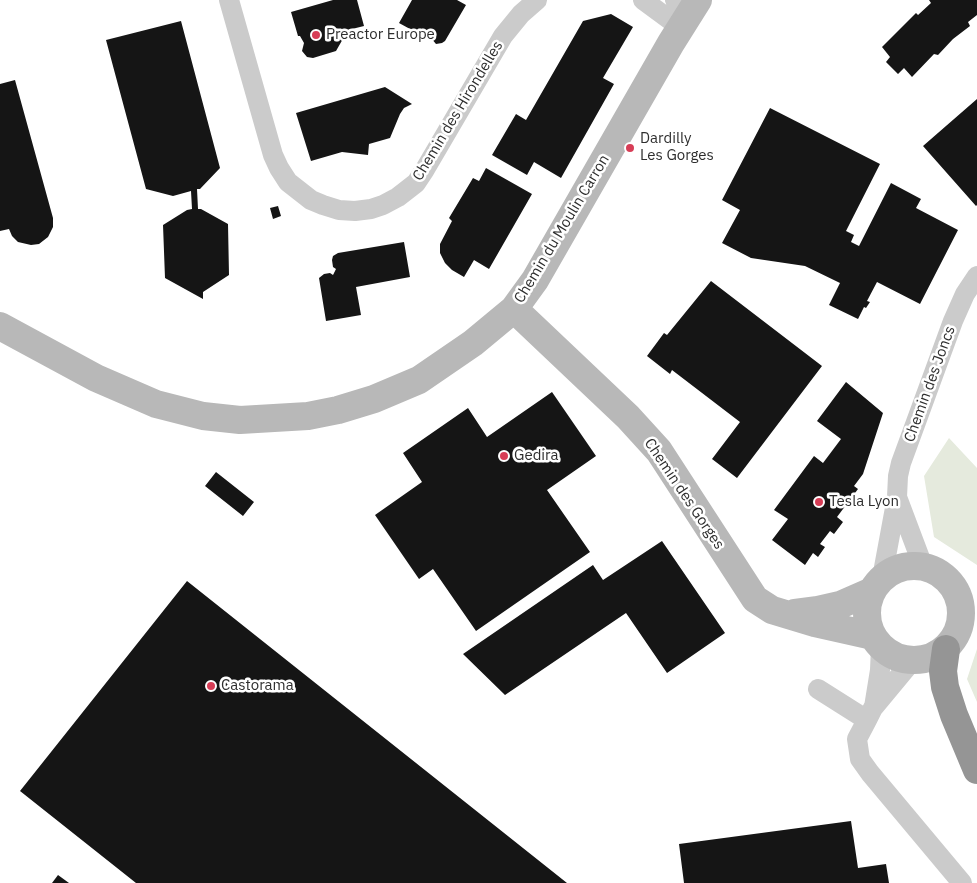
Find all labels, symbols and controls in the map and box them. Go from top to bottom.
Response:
place label: Preactor Europe [326,26,435,44]
marker: Preactor Europe [310,29,322,41]
street label: Chemin des Hirondelles [409,38,507,184]
place label: Dardilly Les Gorges [640,130,714,165]
marker: Dardilly Les Gorges [624,142,636,154]
street label: Chemin du Moulin Carron [511,152,613,306]
street label: Chemin des Joncs [901,324,959,444]
street label: Chemin des Gorges [640,435,728,553]
place label: Gedira [514,447,559,465]
marker: Gedira [498,450,510,462]
place label: Tesla Lyon [829,493,899,511]
marker: Tesla Lyon [813,496,825,508]
place label: Castorama [221,677,294,695]
marker: Castorama [205,680,217,692]

